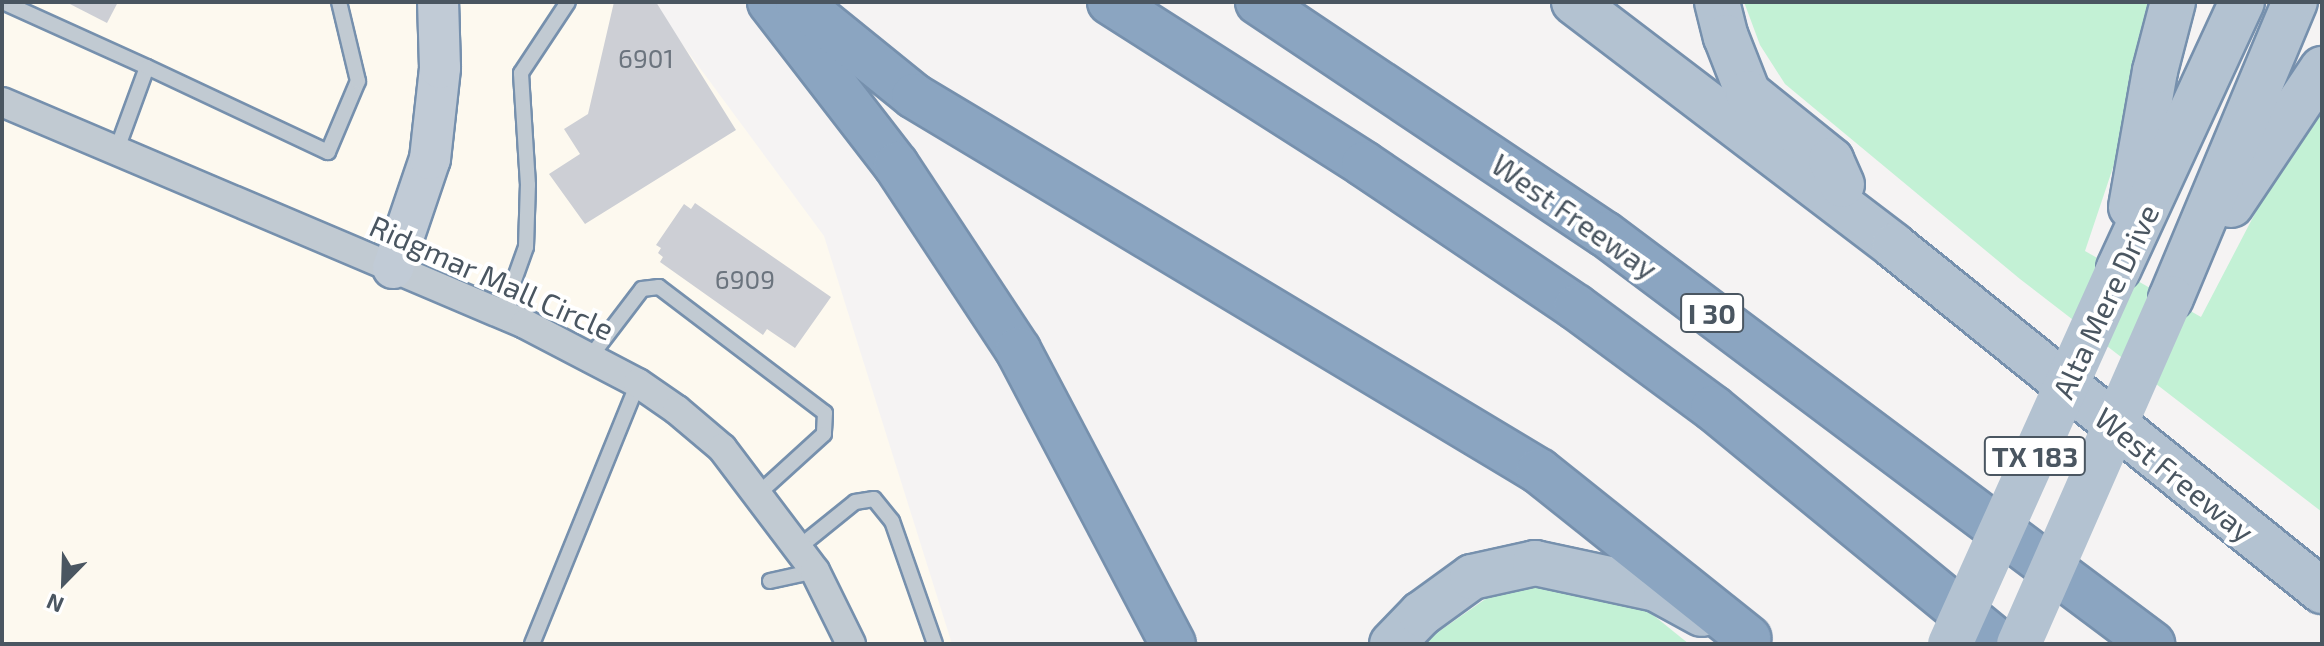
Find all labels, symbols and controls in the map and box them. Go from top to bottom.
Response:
house number: 6901 [618,42,674,74]
street label: West Freeway [1485,146,1665,286]
street label: Alta Mere Drive [2044,198,2166,404]
street label: Ridgmar Mall Circle [364,207,620,347]
house number: 6909 [715,263,775,295]
road number: I 30 [1680,289,1744,337]
street label: West Freeway [2088,399,2262,549]
road number: TX 183 [1983,432,2087,480]
north arrow [24,542,104,622]
text: N [42,589,67,619]

